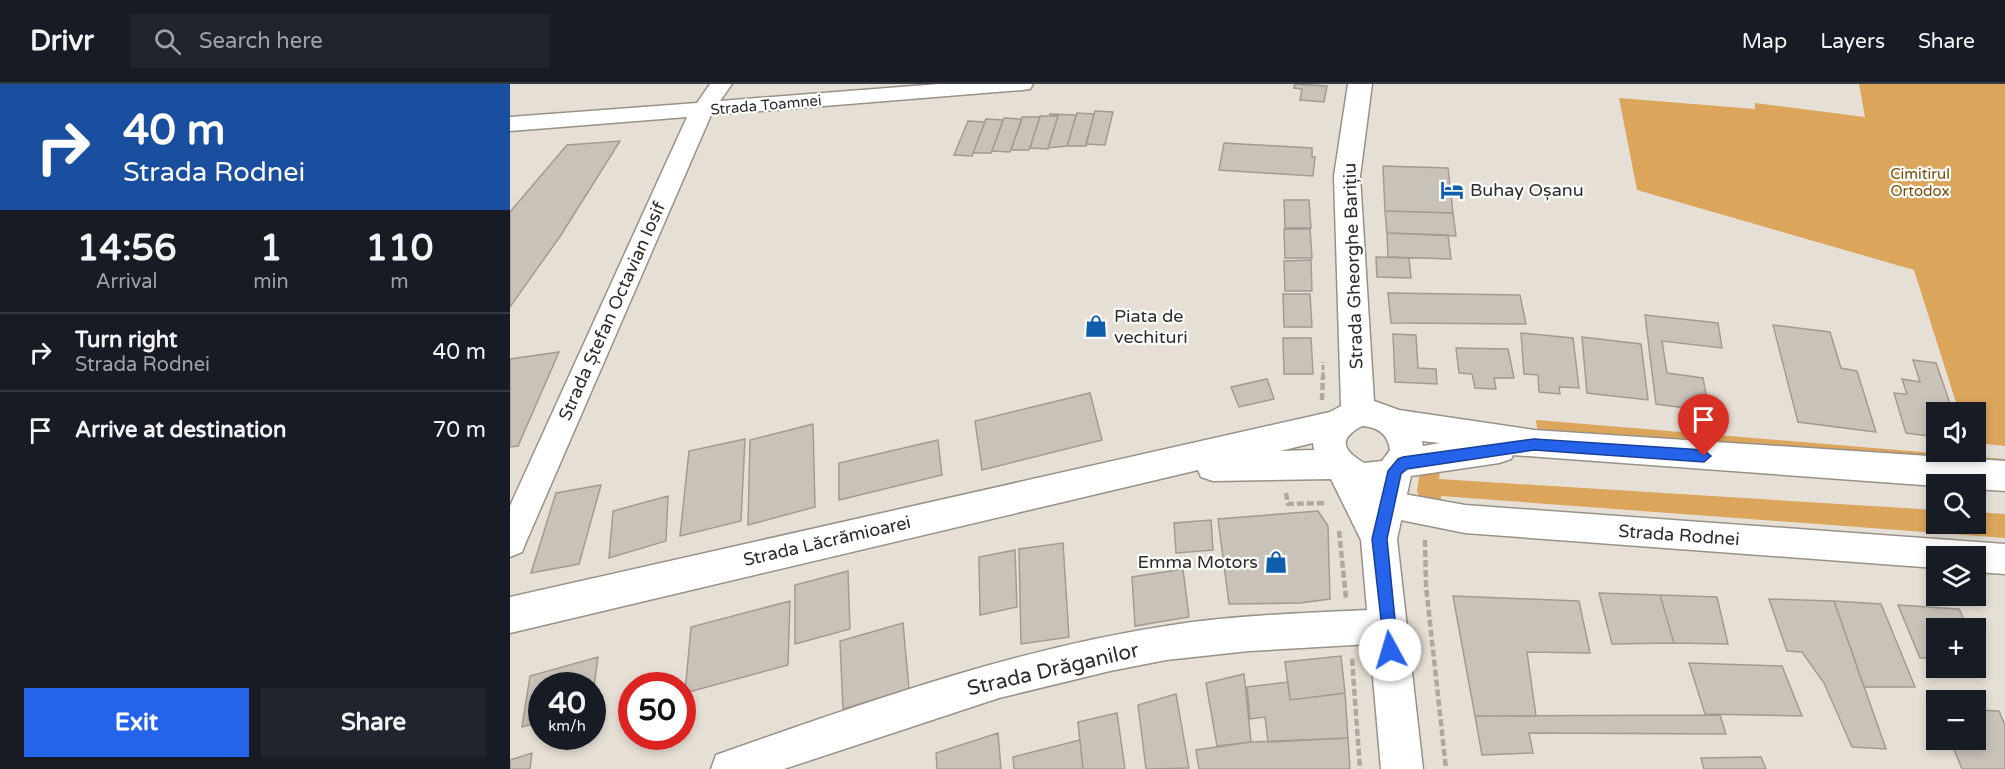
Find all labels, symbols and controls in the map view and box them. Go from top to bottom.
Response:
search box [130,14,550,68]
text: Drivr [30,24,94,58]
icon: search [151,25,184,58]
text: Search here [199,28,323,54]
text: Map [1742,29,1787,54]
text: Layers [1820,29,1885,54]
text: Share [1918,29,1975,54]
street label: Strada Toamnei [710,91,822,119]
text: 40 m [123,105,225,156]
icon: right [24,108,102,186]
text: Strada Rodnei [123,156,305,189]
street label: Strada Gheorghe Barițiu [1338,162,1368,370]
park label: Cimitirul Ortodox [1890,165,1950,200]
hotel icon: Buhay Oșanu [1439,177,1465,203]
place label: Buhay Oșanu [1470,179,1584,201]
street label: Strada Ștefan Octavian Iosif [554,198,670,424]
text: 14:56 [77,227,177,270]
text: 1 [260,227,282,270]
text: 110 [365,227,433,270]
text: Arrival [96,270,158,294]
text: min [253,270,289,294]
text: m [390,270,409,294]
place label: Piata de vechituri [1114,305,1188,348]
shop icon: Piata de vechituri [1083,313,1109,339]
text: Turn right [75,327,177,353]
icon: right [24,336,57,369]
text: 40 m [432,339,486,365]
text: Strada Rodnei [75,353,210,377]
pin [1678,394,1729,456]
map controls [1926,402,1986,750]
button: sound [1926,402,1986,462]
icon: arrive [1687,403,1720,436]
icon: arrive [24,414,57,447]
text: Arrive at destination [75,417,286,443]
text: 70 m [432,417,486,443]
button: search [1926,474,1986,534]
street label: Strada Lăcrămioarei [741,511,913,571]
street label: Strada Rodnei [1618,520,1740,550]
button: layers [1926,546,1986,606]
shop icon: Emma Motors [1263,549,1289,575]
place label: Emma Motors [1138,551,1258,573]
position arrow [1358,618,1422,682]
button: + [1926,618,1986,678]
street label: Strada Drăganilor [965,638,1141,701]
speed limit sign: 50 [618,672,696,750]
text: 40 [548,685,586,722]
button: Exit [24,688,249,757]
button: Share [261,688,486,757]
button: − [1926,690,1986,750]
text: km/h [548,717,586,735]

